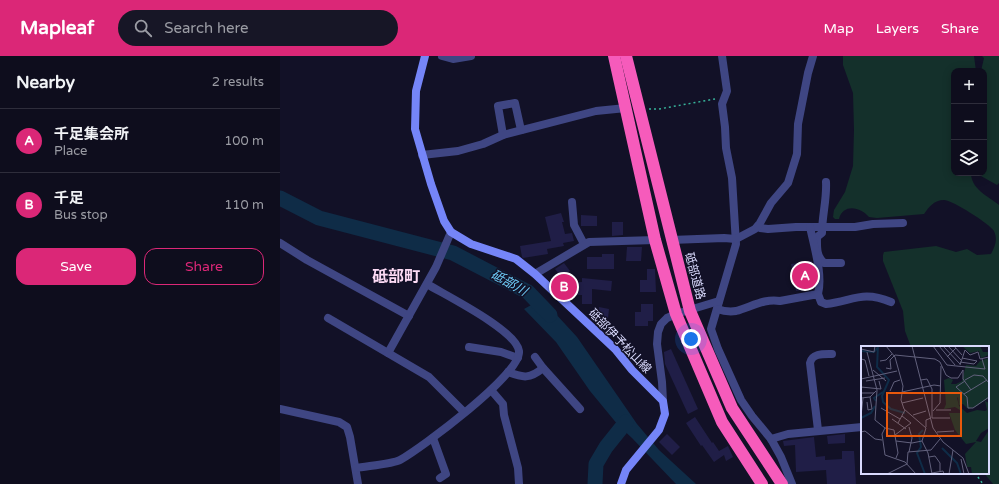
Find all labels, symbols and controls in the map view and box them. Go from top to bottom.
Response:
search box [118,10,398,46]
text: Mapleaf [20,17,94,39]
icon: search [132,17,154,39]
text: Search here [164,19,249,37]
text: Map [824,20,854,37]
text: Layers [876,20,919,37]
text: Share [941,20,979,37]
map controls [951,68,987,176]
button: + [951,68,987,104]
text: Nearby [16,72,75,93]
text: 2 results [212,74,264,90]
button: − [951,104,987,140]
text: 千足集会所 [54,125,129,143]
text: A [24,133,34,149]
text: 100 m [224,133,264,149]
button: layers [951,140,987,176]
text: Place [54,143,87,159]
text: 千足 [54,189,84,207]
text: B [24,197,34,213]
text: 110 m [224,197,264,213]
text: Bus stop [54,207,108,223]
button: Save [16,248,136,285]
button: Share [144,248,264,285]
street label: 砥部道路 [682,251,708,301]
pin: A [792,261,818,291]
district label: 砥部町 [372,267,420,287]
water label: 砥部川 [488,267,532,300]
pin: B [551,272,577,302]
street label: 砥部伊予松山線 [586,306,654,376]
your location [681,329,701,349]
inset map [861,346,989,474]

